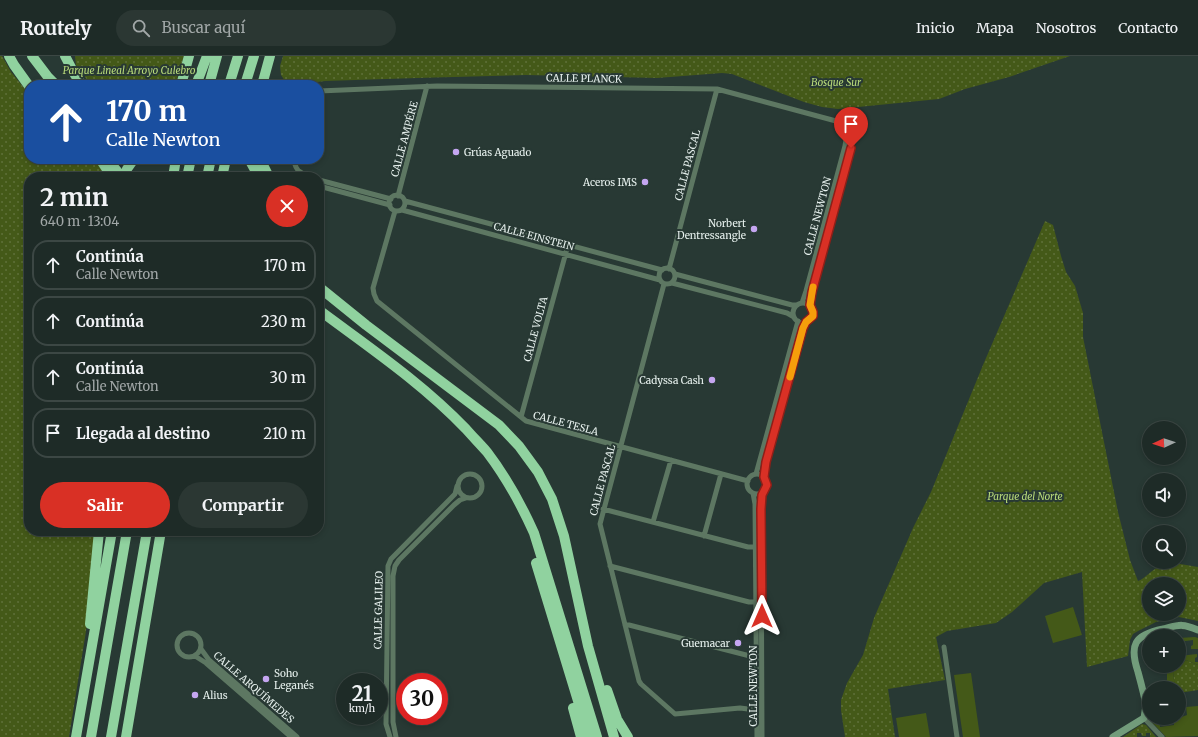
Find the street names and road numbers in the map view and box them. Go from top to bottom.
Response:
street label: CALLE PLANCK [546,71,623,86]
street label: CALLE AMPÉRE [387,99,421,178]
street label: CALLE PASCAL [672,127,703,202]
street label: CALLE NEWTON [801,175,834,257]
street label: CALLE EINSTEIN [492,219,576,254]
street label: CALLE VOLTA [521,294,551,363]
street label: CALLE TESLA [532,409,601,439]
street label: CALLE PASCAL [587,442,618,517]
street label: CALLE GALILEO [371,571,386,649]
street label: CALLE NEWTON [747,645,760,726]
street label: CALLE ARQUÍMEDES [211,648,297,726]

